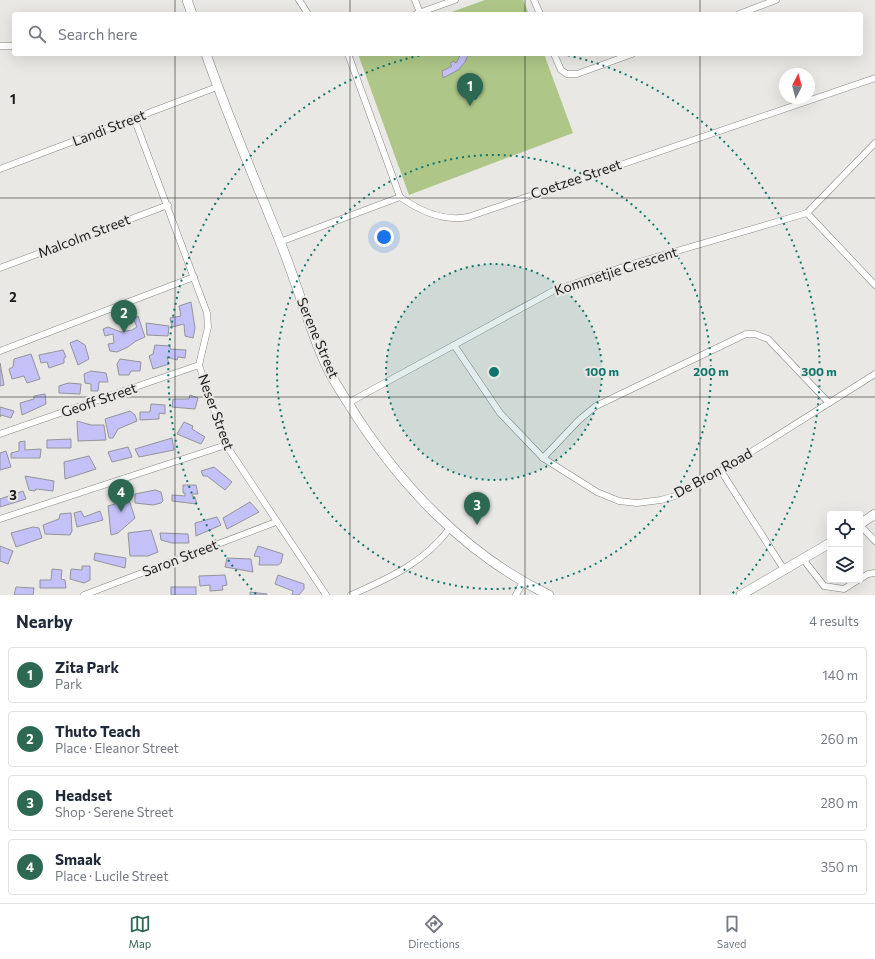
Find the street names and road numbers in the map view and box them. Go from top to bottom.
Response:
street label: Landi Street [70,106,148,149]
street label: Coetzee Street [528,155,624,202]
street label: Malcolm Street [35,210,133,261]
street label: Kommetjie Crescent [552,242,680,298]
street label: Serene Street [294,295,343,381]
street label: Neser Street [195,372,238,452]
street label: Geoff Street [59,379,139,420]
street label: De Bron Road [671,444,755,501]
street label: Saron Street [140,535,220,580]

